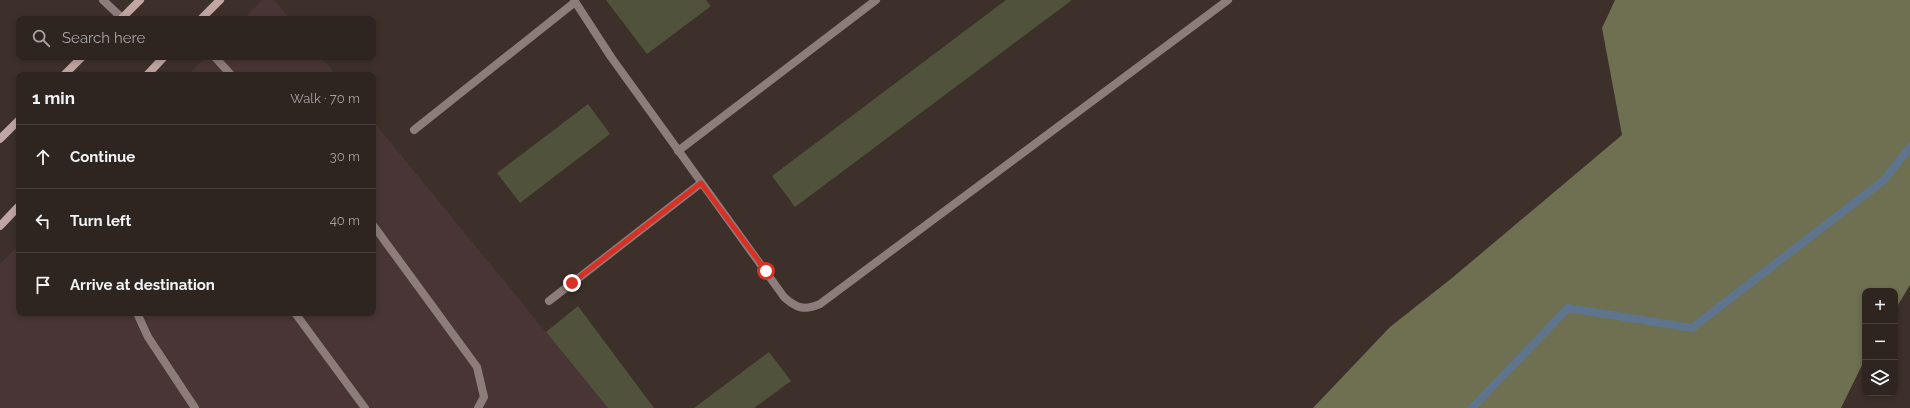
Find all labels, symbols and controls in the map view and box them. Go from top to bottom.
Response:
search box [16,16,376,60]
icon: search [30,27,52,49]
text: Search here [62,29,145,47]
text: 1 min [32,88,75,108]
text: Walk · 70 m [290,91,360,106]
icon: ahead [32,146,54,168]
text: Continue [70,148,135,166]
text: 30 m [330,149,360,164]
icon: left [32,210,54,232]
text: Turn left [70,212,131,230]
text: 40 m [330,213,360,228]
route start [757,262,775,280]
icon: arrive [32,274,54,296]
route end [563,274,581,292]
text: Arrive at destination [70,276,215,294]
map controls [1862,288,1898,396]
button: + [1862,288,1898,324]
button: − [1862,324,1898,360]
button: layers [1862,360,1898,396]

